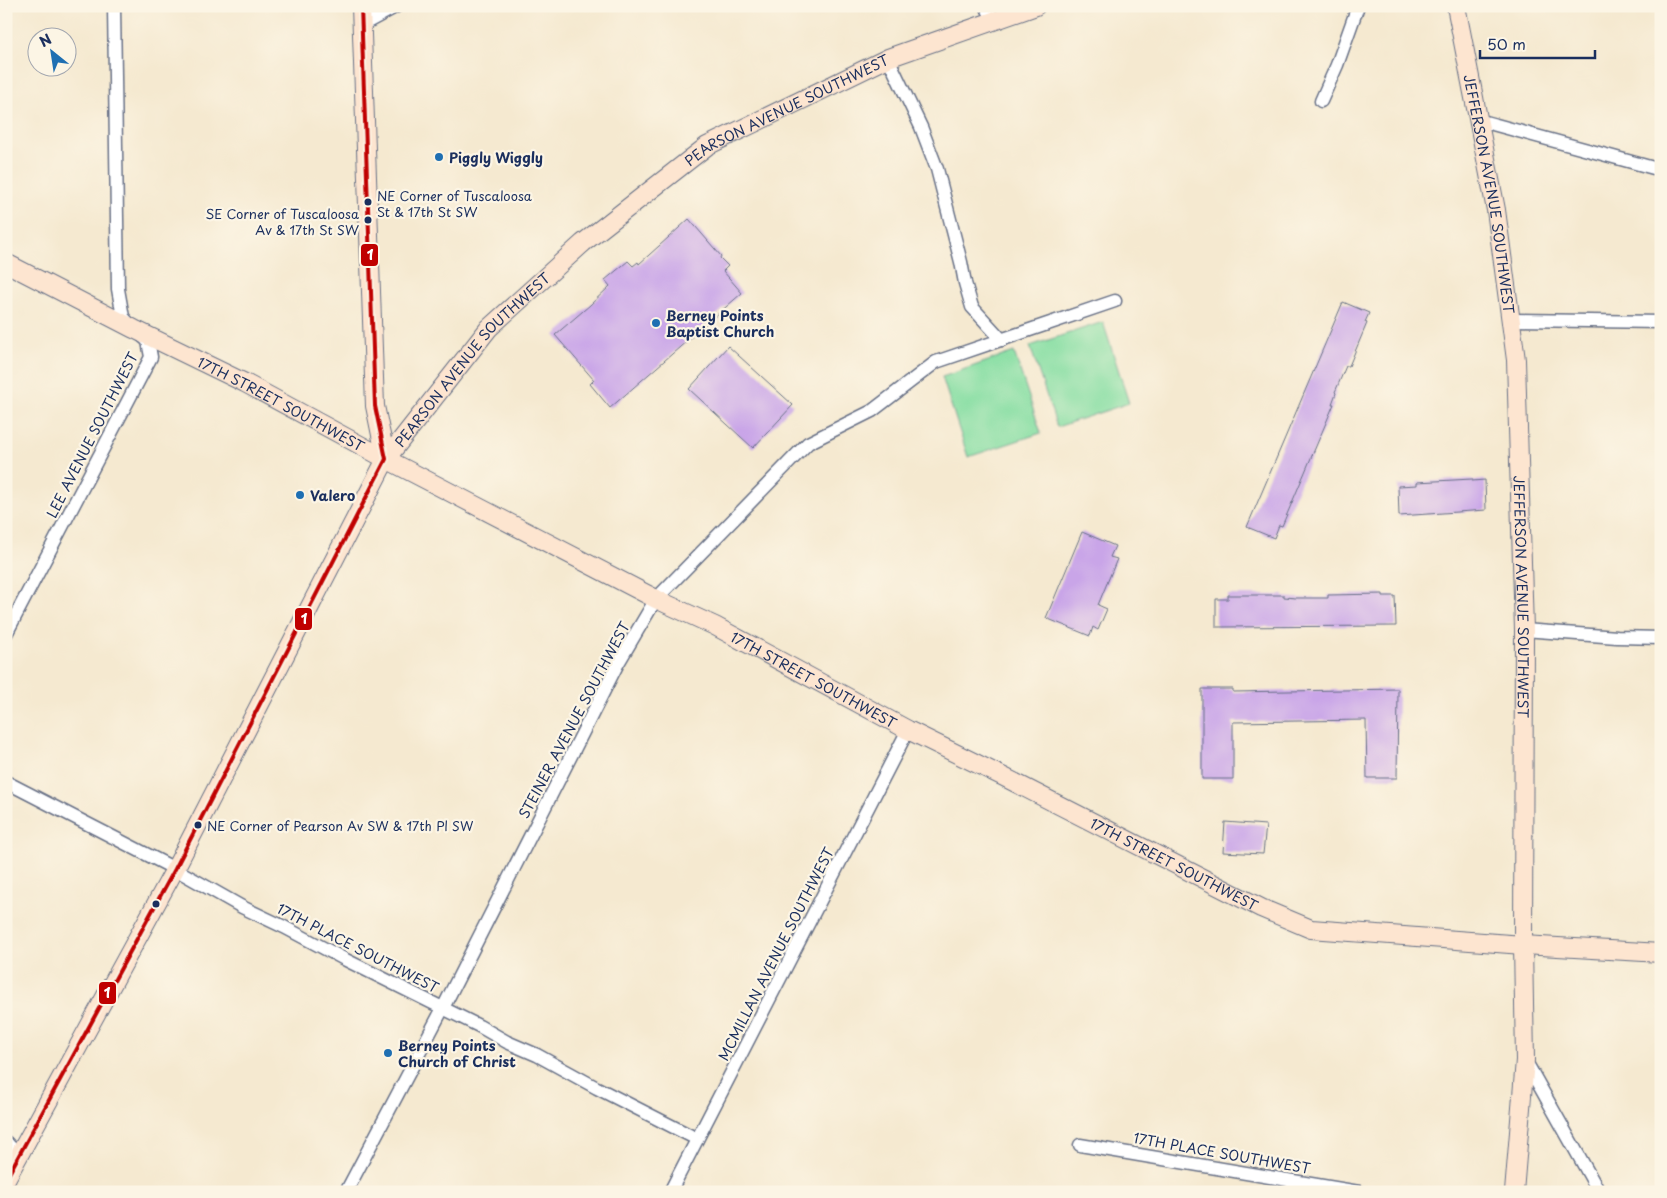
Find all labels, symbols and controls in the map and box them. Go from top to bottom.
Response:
north arrow [28,28,78,78]
text: N [35,28,55,52]
scale bar [1480,28,1594,60]
text: 50 m [1487,32,1526,55]
street label: PEARSON AVENUE SOUTHWEST [680,49,892,171]
street label: JEFFERSON AVENUE SOUTHWEST [1459,72,1520,315]
place label: Piggly Wiggly [449,147,543,168]
marker: Piggly Wiggly [433,151,445,163]
place label: NE Corner of Tuscaloosa St & 17th St SW [377,186,533,221]
marker: NE Corner of Tuscaloosa St & 17th St SW [363,197,373,207]
place label: SE Corner of Tuscaloosa Av & 17th St SW [205,204,360,239]
marker: SE Corner of Tuscaloosa Av & 17th St SW [363,215,373,225]
line badge: 1 [360,243,379,267]
text: 1 [367,244,374,265]
street label: PEARSON AVENUE SOUTHWEST [389,267,555,451]
place label: Berney Points Baptist Church [666,305,774,342]
marker: Berney Points Baptist Church [650,317,662,329]
street label: LEE AVENUE SOUTHWEST [41,348,143,522]
street label: 17TH STREET SOUTHWEST [194,351,369,456]
street label: JEFFERSON AVENUE SOUTHWEST [1509,475,1535,718]
place label: Valero [310,485,355,506]
marker: Valero [294,489,306,501]
line badge: 1 [294,607,313,631]
text: 1 [301,608,308,629]
street label: STEINER AVENUE SOUTHWEST [513,617,635,822]
street label: 17TH STREET SOUTHWEST [727,626,901,733]
street label: 17TH STREET SOUTHWEST [1087,812,1262,916]
place label: NE Corner of Pearson Av SW & 17th Pl SW [207,816,474,835]
marker: NE Corner of Pearson Av SW & 17th Pl SW [193,820,203,830]
street label: MCMILLAN AVENUE SOUTHWEST [713,843,839,1064]
street label: 17TH PLACE SOUTHWEST [273,898,443,998]
unlabelled marker [151,899,161,909]
line badge: 1 [98,981,117,1005]
text: 1 [104,982,111,1003]
place label: Berney Points Church of Christ [398,1035,516,1072]
marker: Berney Points Church of Christ [382,1047,394,1059]
street label: 17TH PLACE SOUTHWEST [1132,1127,1313,1179]

